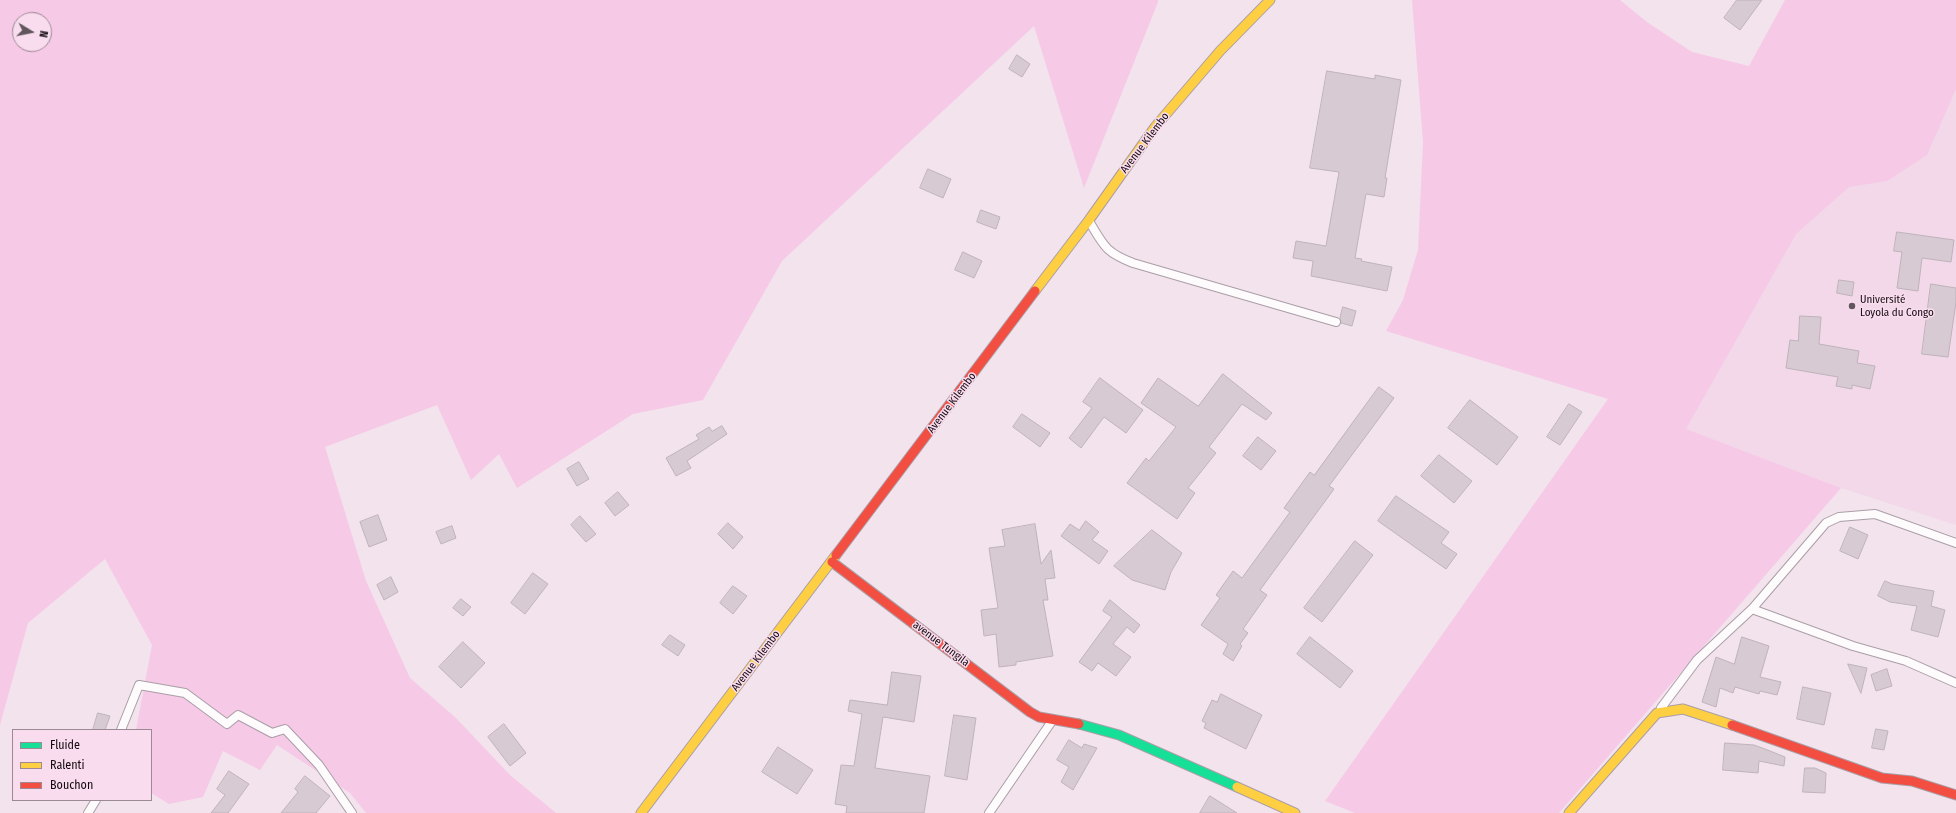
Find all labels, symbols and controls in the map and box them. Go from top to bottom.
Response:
north arrow [12,12,52,52]
text: N [36,30,50,38]
street label: Avenue Kilembo [1118,110,1172,176]
place label: Université Loyola du Congo [1860,293,1934,319]
marker: Université Loyola du Congo [1847,301,1857,311]
street label: Avenue Kilembo [925,370,979,436]
street label: avenue Tungila [910,618,972,670]
street label: Avenue Kilembo [729,628,783,694]
legend [12,729,152,801]
text: Fluide [50,738,80,752]
text: Ralenti [50,758,85,772]
text: Bouchon [50,778,93,792]

